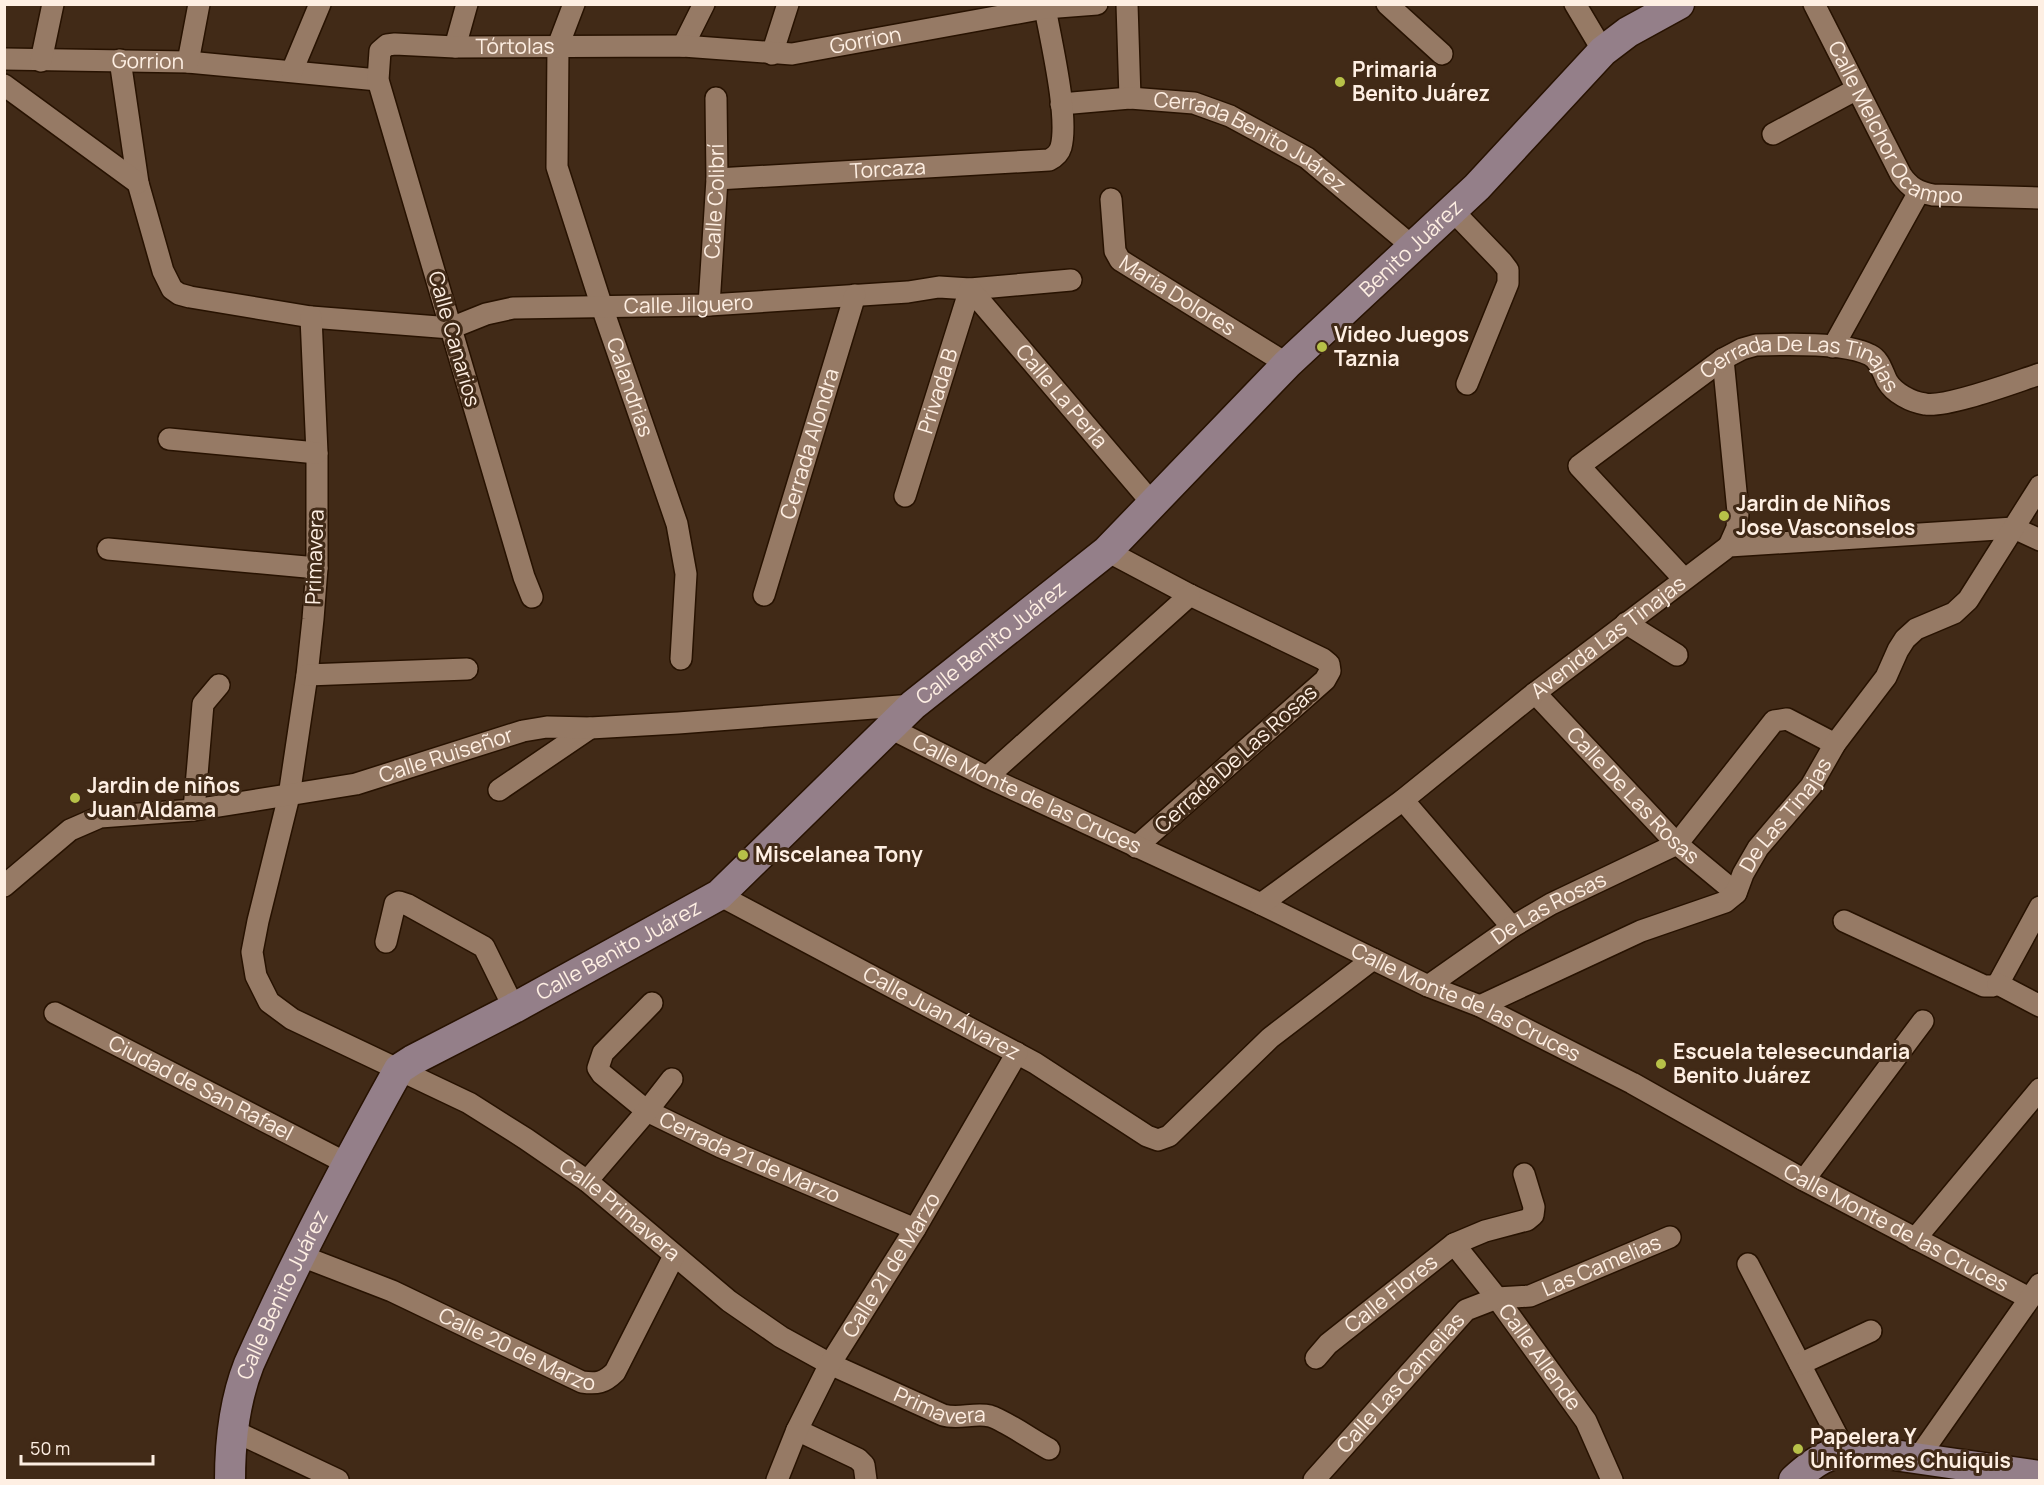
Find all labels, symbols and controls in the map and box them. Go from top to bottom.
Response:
street label: Gorrion [827,19,903,60]
street label: Tórtolas [476,32,555,60]
street label: Calle Melchor Ocampo [1822,36,1963,209]
street label: Gorrion [112,46,184,75]
place label: Primaria Benito Juárez [1352,55,1490,107]
marker: Primaria Benito Juárez [1333,75,1347,89]
street label: Cerrada Benito Juárez [1153,85,1353,198]
street label: Calle Colibrí [697,143,730,260]
street label: Torcaza [849,152,926,184]
street label: Benito Juárez [1353,193,1468,303]
street label: Maria Dolores [1114,248,1241,342]
street label: Calle Canarios [422,268,488,410]
street label: Calle Jilguero [624,287,754,319]
place label: Video Juegos Taznia [1334,320,1469,372]
text: Cerrada De Las Tinajas [1694,329,1905,398]
street label: Calandrias [601,334,661,440]
street label: Calle La Perla [1010,338,1115,454]
marker: Video Juegos Taznia [1315,340,1329,354]
street label: Privada B [910,344,964,437]
street label: Cerrada Alondra [773,365,845,522]
street label: Cerrada De Las Tinajas [1688,368,1908,408]
place label: Jardin de Niños Jose Vasconselos [1736,489,1915,541]
street label: Primavera [298,509,330,605]
marker: Jardin de Niños Jose Vasconselos [1717,509,1731,523]
street label: Avenida Las Tinajas [1525,569,1691,704]
street label: Calle Benito Juárez [910,574,1072,710]
street label: Cerrada De Las Rosas [1148,678,1323,839]
street label: Calle Ruiseñor [375,720,517,789]
street label: Calle De Las Rosas [1561,720,1706,870]
street label: Calle Monte de las Cruces [908,727,1146,860]
street label: De Las Tinajas [1732,752,1837,877]
place label: Jardin de niños Juan Aldama [87,771,240,823]
marker: Jardin de niños Juan Aldama [68,791,82,805]
place label: Miscelanea Tony [755,840,923,868]
marker: Miscelanea Tony [736,848,750,862]
street label: De Las Rosas [1485,865,1611,951]
street label: Calle Benito Juárez [531,893,706,1006]
street label: Calle Monte de las Cruces [1347,936,1586,1068]
street label: Calle Juan Álvarez [858,959,1025,1066]
street label: Ciudad de San Rafael [104,1028,298,1147]
place label: Escuela telesecundaria Benito Juárez [1673,1037,1910,1089]
marker: Escuela telesecundaria Benito Juárez [1654,1057,1668,1071]
street label: Cerrada 21 de Marzo [655,1104,845,1209]
street label: Calle Primavera [554,1151,687,1267]
street label: Calle Monte de las Cruces [1779,1156,2014,1298]
street label: Calle 21 de Marzo [835,1187,946,1343]
street label: Calle Benito Juárez [230,1205,334,1383]
street label: Las Camelias [1537,1227,1665,1302]
street label: Calle Flores [1338,1247,1443,1339]
street label: Calle Allende [1493,1298,1589,1415]
street label: Calle 20 de Marzo [434,1300,596,1396]
street label: Calle Las Camelias [1330,1306,1470,1459]
street label: Primavera [890,1380,986,1430]
place label: Papelera Y Uniformes Chuiquis [1810,1422,2011,1474]
scale bar [21,1428,153,1466]
text: 50 m [30,1436,70,1460]
marker: Papelera Y Uniformes Chuiquis [1791,1442,1805,1456]

